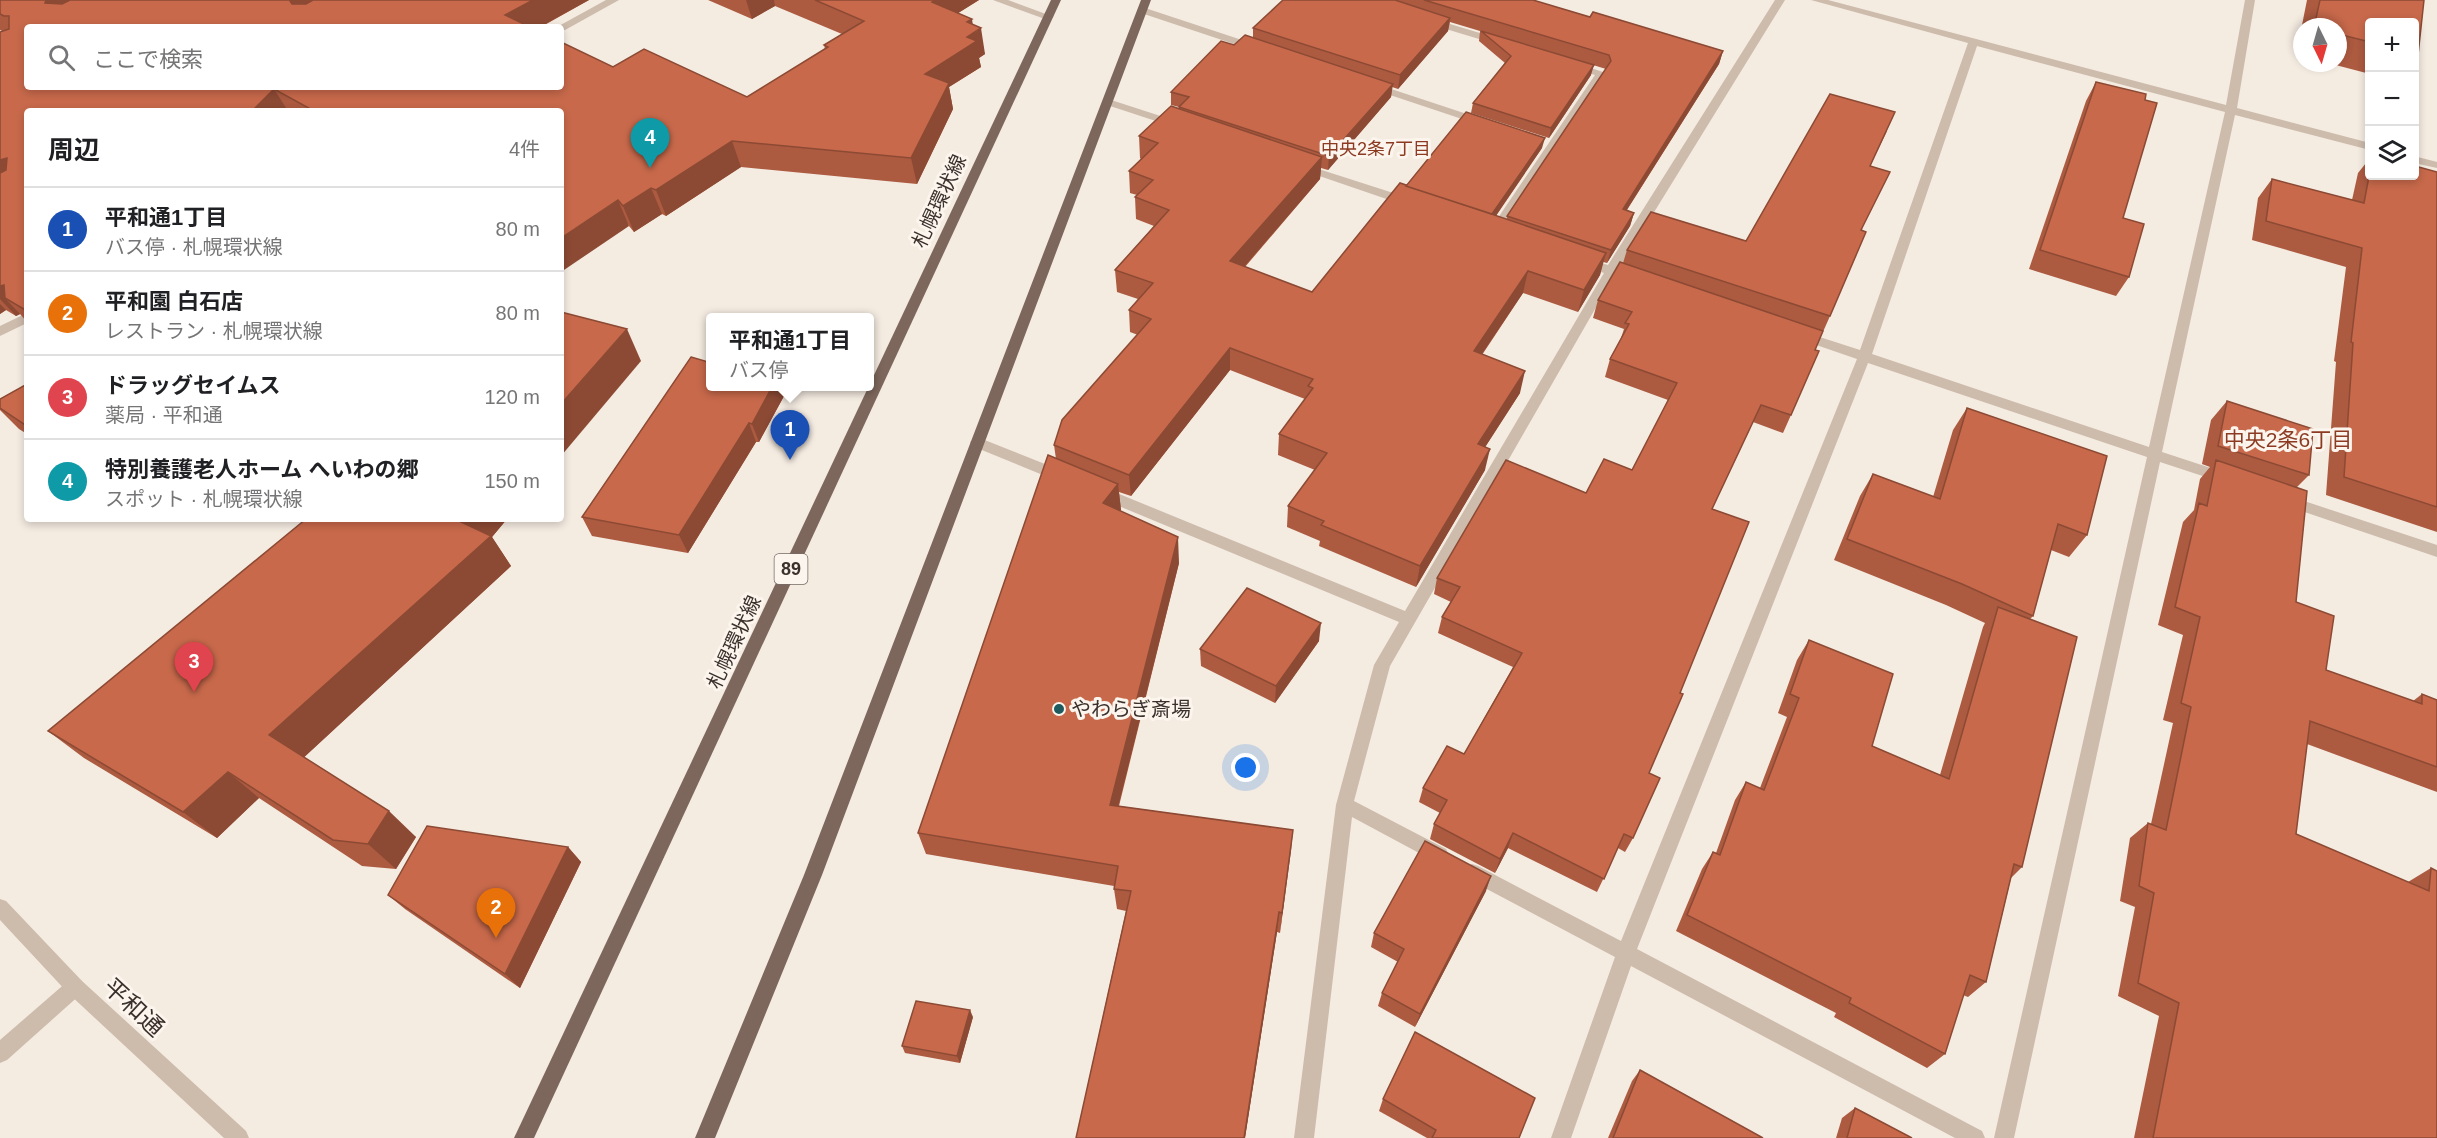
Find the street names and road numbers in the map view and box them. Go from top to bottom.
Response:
street label: 札幌環状線 [908,151,970,251]
road number: 89 [774,554,808,584]
street label: 札幌環状線 [703,592,765,692]
street label: 平和通 [98,973,170,1041]

